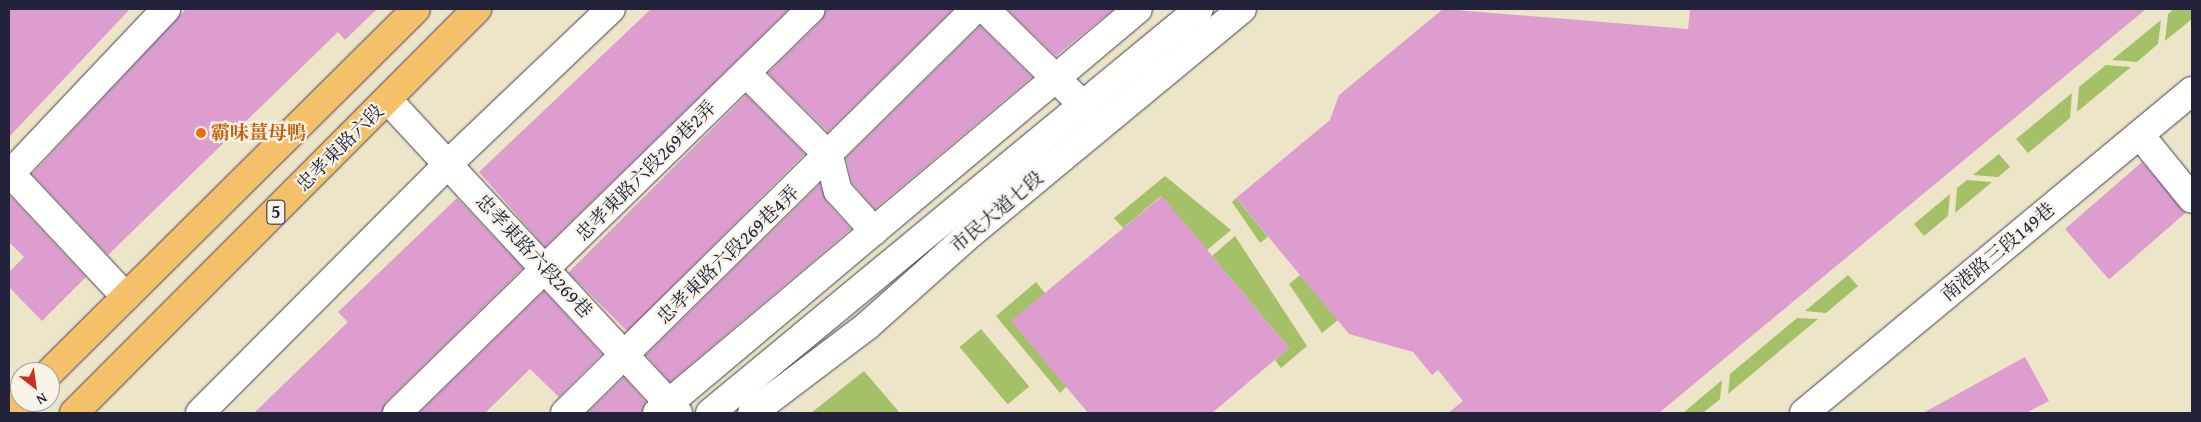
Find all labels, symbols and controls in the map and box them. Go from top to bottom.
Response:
street label: 忠孝東路六段269巷2弄 [571,96,721,246]
street label: 忠孝東路六段 [292,100,388,196]
place label: 霸味薑母鴨 [211,122,306,144]
marker: 霸味薑母鴨 [195,127,207,139]
street label: 市民大道七段 [946,167,1048,257]
street label: 忠孝東路六段269巷4弄 [652,181,804,329]
street label: 忠孝東路六段269巷 [471,190,597,322]
road number: 5 [266,196,286,228]
street label: 南港路三段149巷 [1936,198,2060,306]
north arrow [10,362,60,412]
text: N [33,388,51,410]

